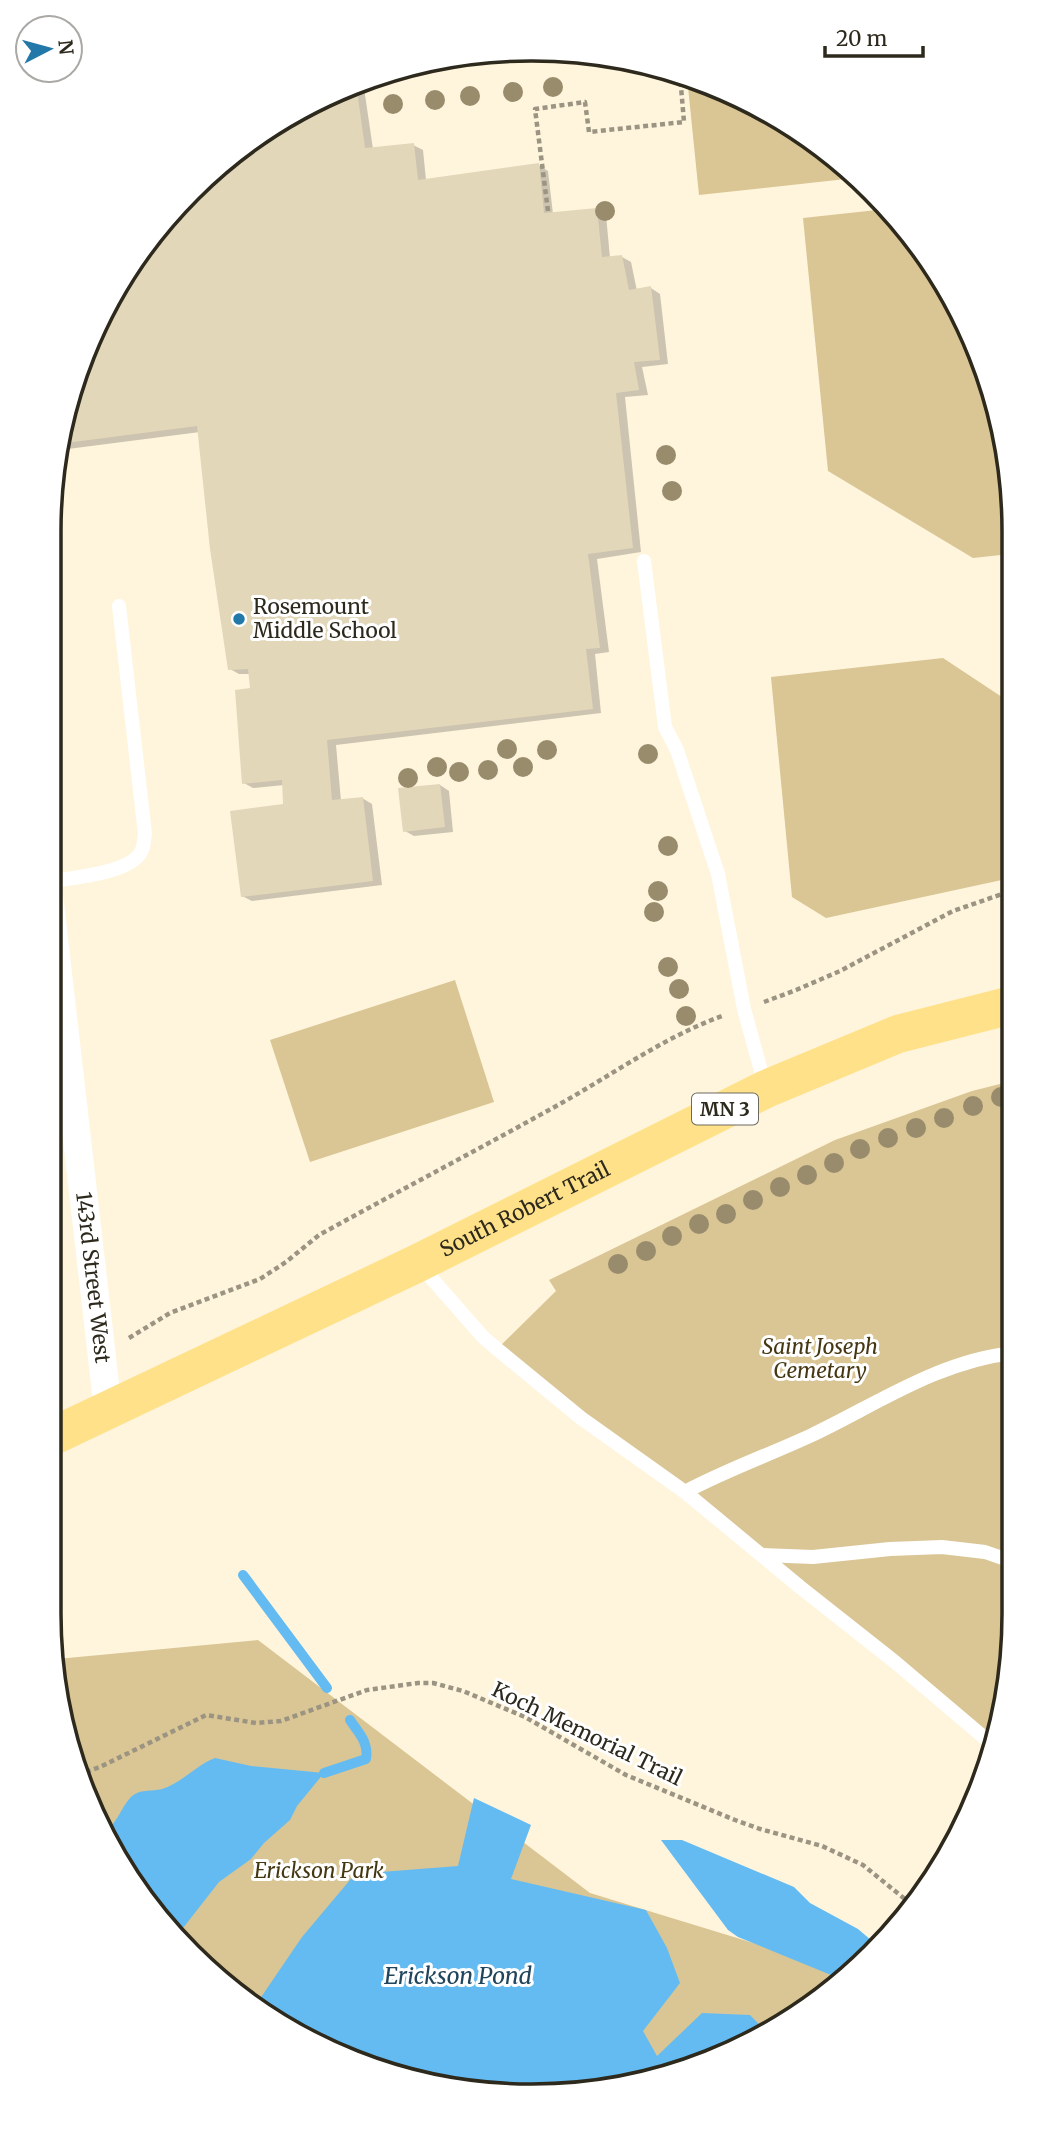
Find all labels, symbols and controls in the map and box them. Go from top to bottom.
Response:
north arrow [14,14,84,84]
scale bar [825,14,923,58]
text: 20 m [836,25,888,52]
text: N [53,39,79,56]
place label: Rosemount Middle School [253,593,397,644]
marker: Rosemount Middle School [231,611,247,627]
road number: MN 3 [692,1093,758,1124]
street label: South Robert Trail [435,1155,615,1263]
street label: 143rd Street West [70,1190,117,1365]
park label: Saint Joseph Cemetary [762,1333,878,1384]
street label: Koch Memorial Trail [488,1676,687,1792]
park label: Erickson Park [254,1857,385,1884]
water label: Erickson Pond [384,1961,533,1990]

